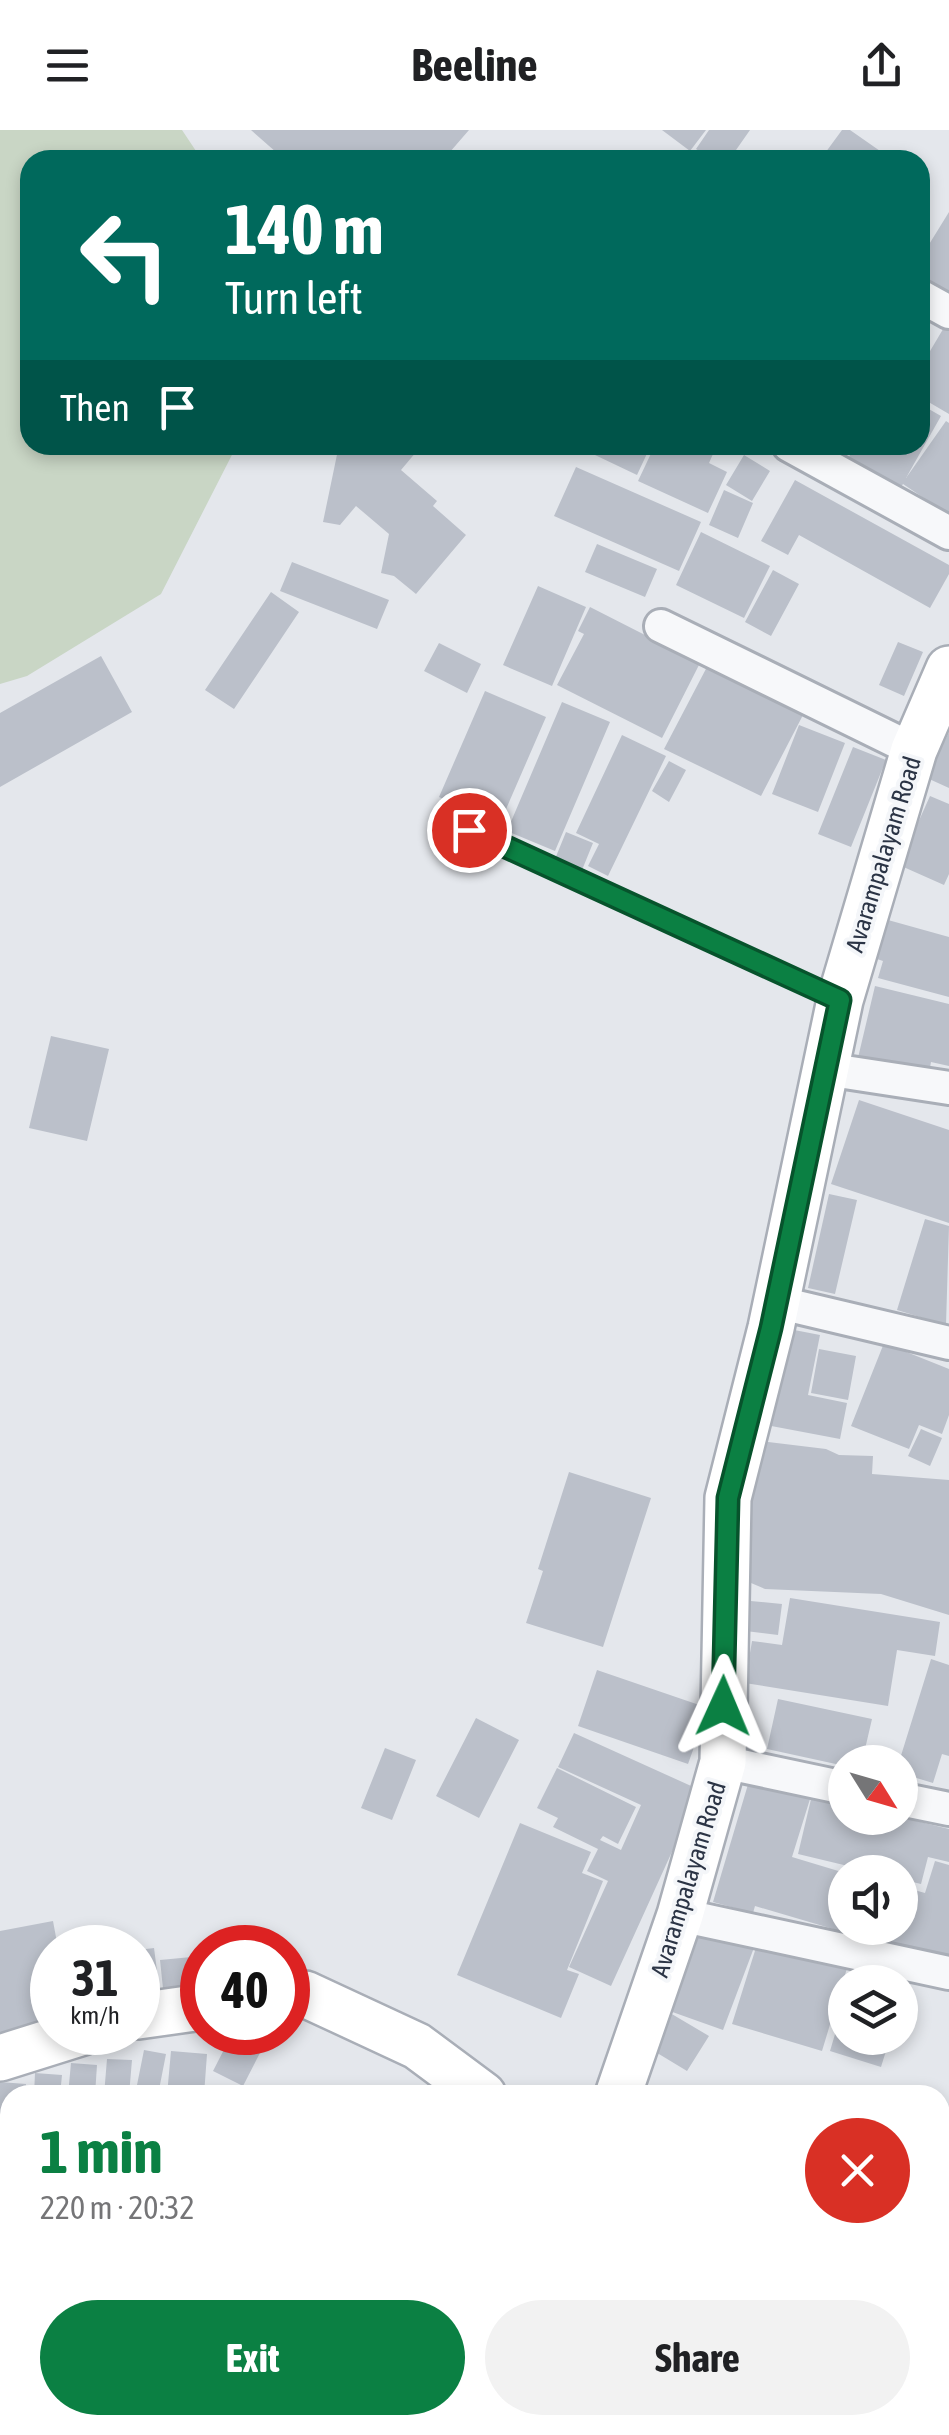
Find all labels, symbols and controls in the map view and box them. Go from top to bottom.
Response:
icon: menu [40,38,95,93]
icon: share [854,38,909,93]
text: Beeline [411,39,538,91]
text: 140 m [225,189,384,269]
icon: left [60,190,190,320]
text: Turn left [225,272,363,324]
icon: arrive [150,380,205,435]
text: Then [60,386,130,429]
street label: Avarampalayam Road [840,753,926,955]
pin [427,788,512,873]
icon: arrive [442,803,497,858]
position arrow [671,1654,775,1758]
north arrow [828,1745,918,1835]
map controls [828,1745,918,2055]
street label: Avarampalayam Road [645,1778,731,1980]
button: sound [828,1855,918,1945]
speed limit sign: 40 [180,1925,310,2055]
text: 31 [71,1949,118,2007]
button: layers [828,1965,918,2055]
text: km/h [70,2001,120,2029]
text: 1 min [40,2117,163,2186]
button: close [805,2118,910,2223]
text: 220 m · 20:32 [40,2189,195,2226]
button: Exit [40,2300,465,2415]
button: Share [485,2300,910,2415]

